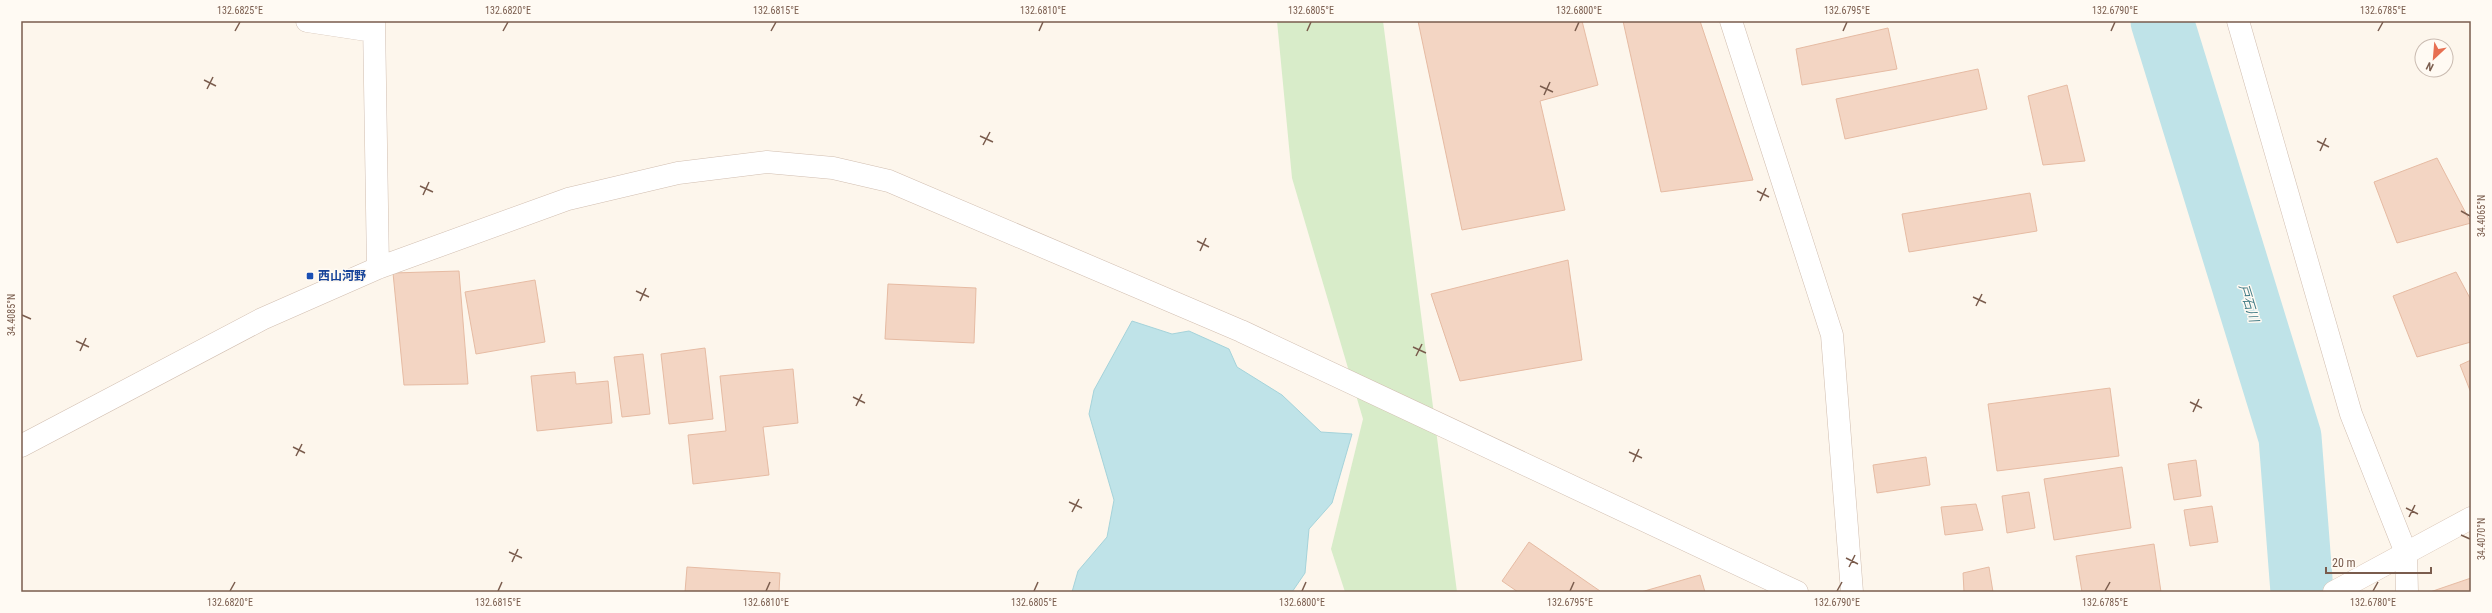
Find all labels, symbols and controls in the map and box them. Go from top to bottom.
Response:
text: 132.6825°E [217,5,263,16]
text: 132.6820°E [485,5,531,16]
text: 132.6815°E [753,5,799,16]
text: 132.6810°E [1020,5,1066,16]
text: 132.6805°E [1288,5,1334,16]
text: 132.6800°E [1556,5,1602,16]
text: 132.6795°E [1824,5,1870,16]
text: 132.6790°E [2092,5,2138,16]
text: 132.6785°E [2360,5,2406,16]
north arrow [2414,38,2454,78]
text: N [2424,59,2436,74]
text: 34.4065°N [2476,195,2487,237]
place label: 西山河野 [318,269,366,283]
marker: 西山河野 [305,271,315,281]
water label: 戸石川 [2236,282,2262,326]
text: 34.4085°N [6,294,17,336]
text: 34.4070°N [2476,518,2487,560]
scale bar [2326,549,2431,575]
text: 20 m [2332,556,2356,570]
text: 132.6820°E [207,597,253,608]
text: 132.6815°E [475,597,521,608]
text: 132.6810°E [743,597,789,608]
text: 132.6805°E [1011,597,1057,608]
text: 132.6800°E [1279,597,1325,608]
text: 132.6795°E [1547,597,1593,608]
text: 132.6790°E [1814,597,1860,608]
text: 132.6785°E [2082,597,2128,608]
text: 132.6780°E [2350,597,2396,608]

